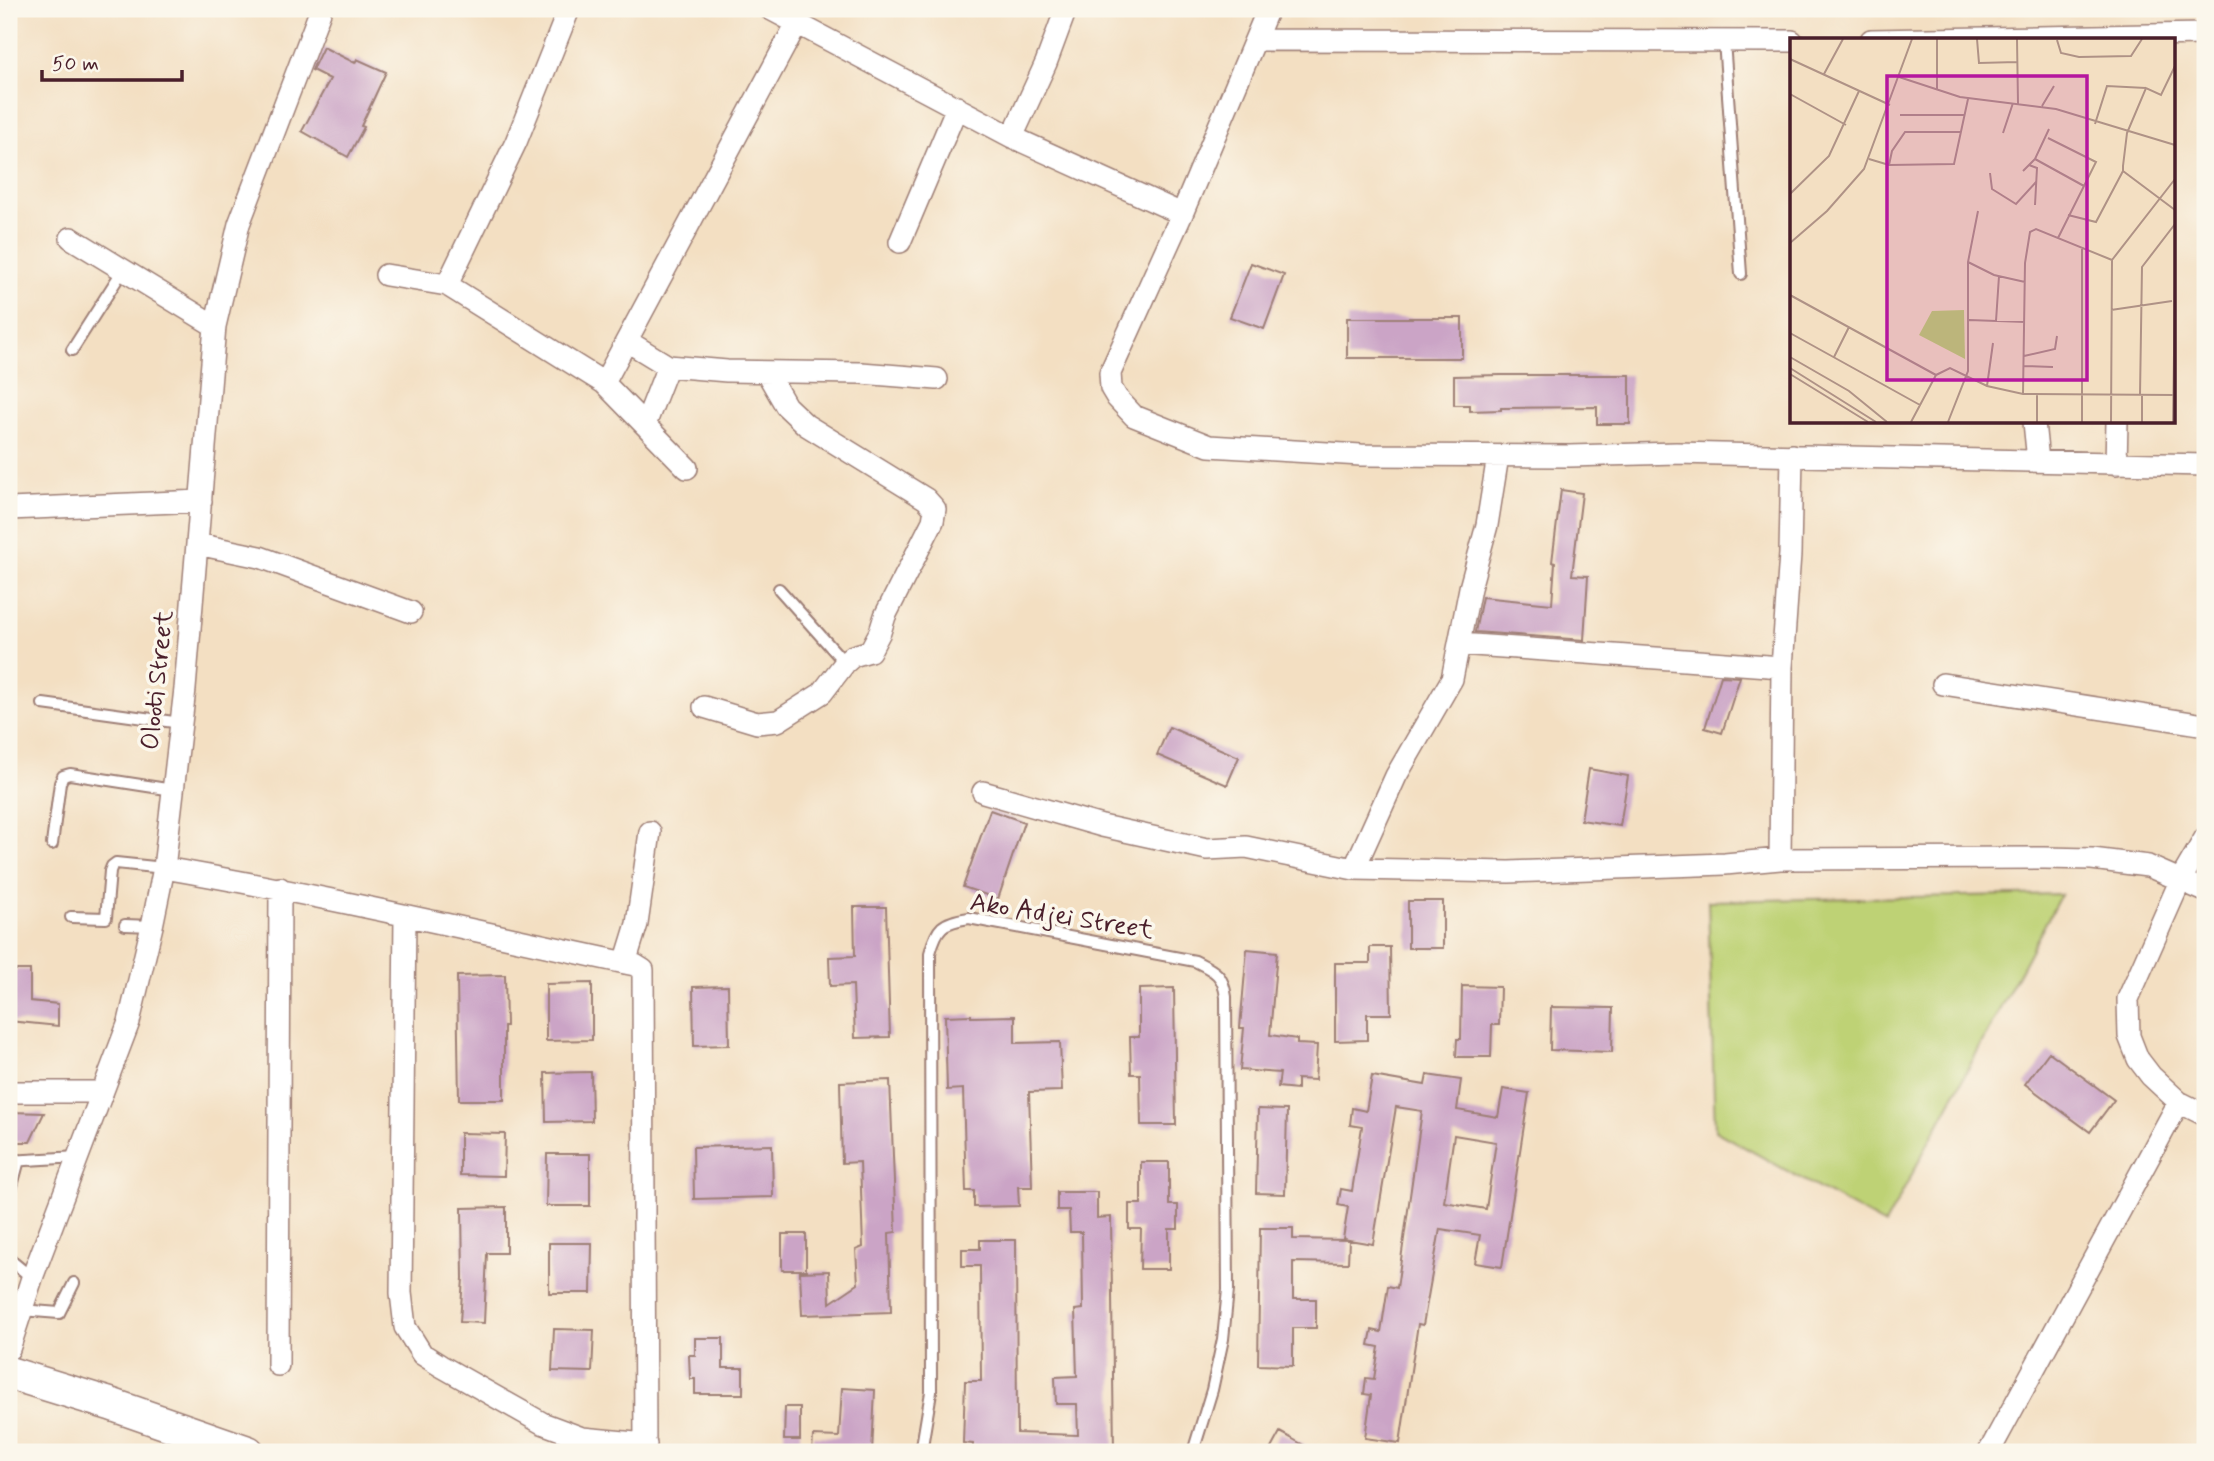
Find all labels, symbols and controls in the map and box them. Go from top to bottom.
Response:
scale bar [42,38,182,82]
inset map [1790,38,2176,424]
text: 50 m [52,50,99,78]
street label: Olooti Street [134,609,182,752]
street label: Ako Adjei Street [967,886,1156,948]

